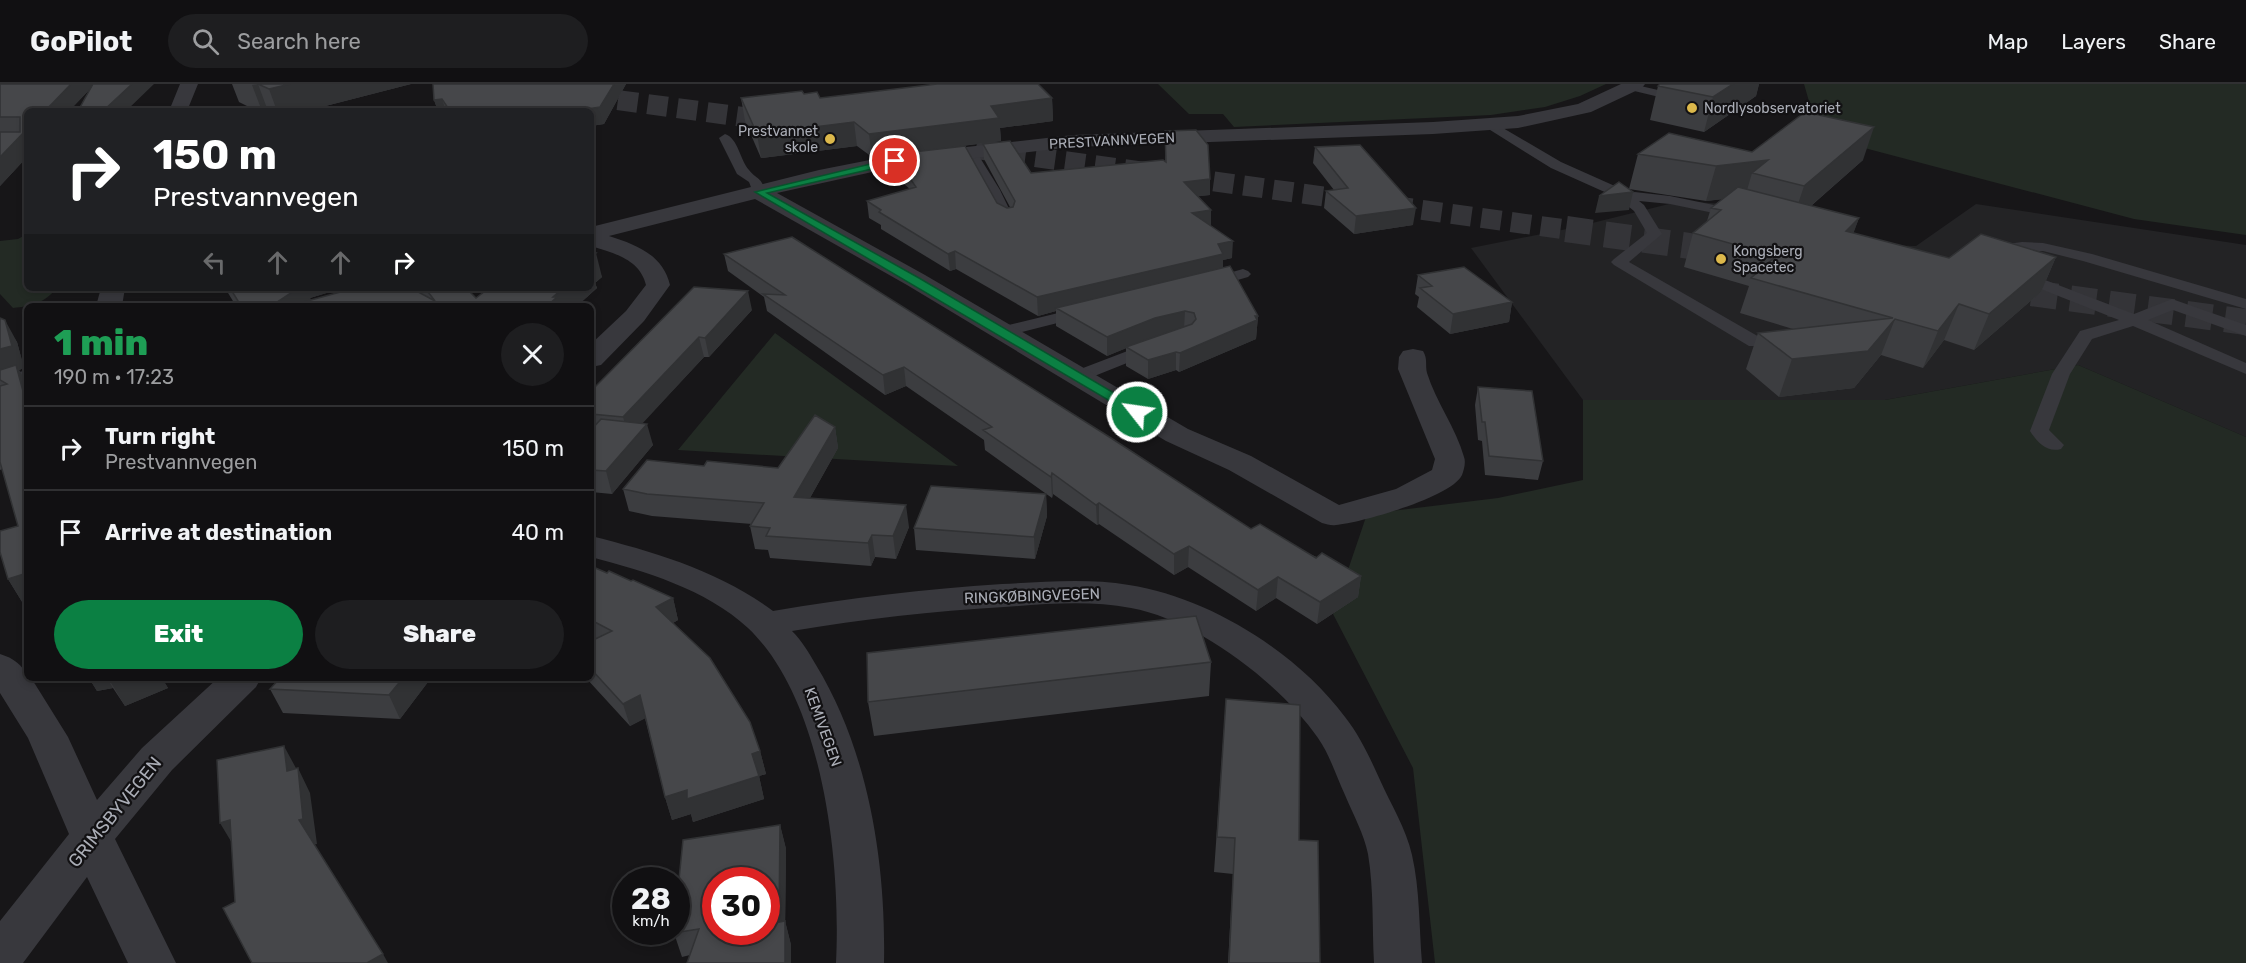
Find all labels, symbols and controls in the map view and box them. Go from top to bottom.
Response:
search box [168,14,588,68]
text: GoPilot [30,25,132,58]
icon: search [189,25,222,58]
text: Search here [237,28,361,55]
text: Map [1987,29,2028,54]
text: Layers [2061,29,2126,54]
text: Share [2159,29,2216,54]
place label: Nordlysobservatoriet [1704,100,1841,117]
marker: Nordlysobservatoriet [1685,101,1699,115]
place label: Prestvannet skole [738,123,819,156]
street label: PRESTVANNVEGEN [1049,129,1175,153]
text: 150 m [153,130,277,180]
icon: right [54,132,132,210]
marker: Prestvannet skole [823,132,837,146]
pin [869,135,920,186]
icon: arrive [878,144,911,177]
text: Prestvannvegen [153,181,359,213]
place label: Kongsberg Spacetec [1733,243,1803,276]
icon: left [198,246,231,279]
icon: ahead [261,246,294,279]
icon: ahead [324,246,357,279]
icon: right [387,246,420,279]
marker: Kongsberg Spacetec [1714,252,1728,266]
text: 1 min [54,321,148,364]
button: close [501,323,564,386]
text: 190 m · 17:23 [54,365,174,389]
position arrow [1105,380,1169,444]
text: Turn right [105,423,215,450]
icon: right [54,432,87,465]
text: 150 m [503,435,564,462]
text: Prestvannvegen [105,450,257,474]
icon: arrive [54,516,87,549]
text: Arrive at destination [105,519,332,546]
text: 40 m [511,519,564,546]
street label: RINGKØBINGVEGEN [964,585,1100,607]
button: Exit [54,600,303,669]
button: Share [315,600,564,669]
street label: KEMIVEGEN [800,685,846,769]
street label: GRIMSBYVEGEN [64,752,166,872]
speed limit sign: 30 [702,867,780,945]
text: 28 [631,881,671,917]
text: km/h [632,912,670,930]

